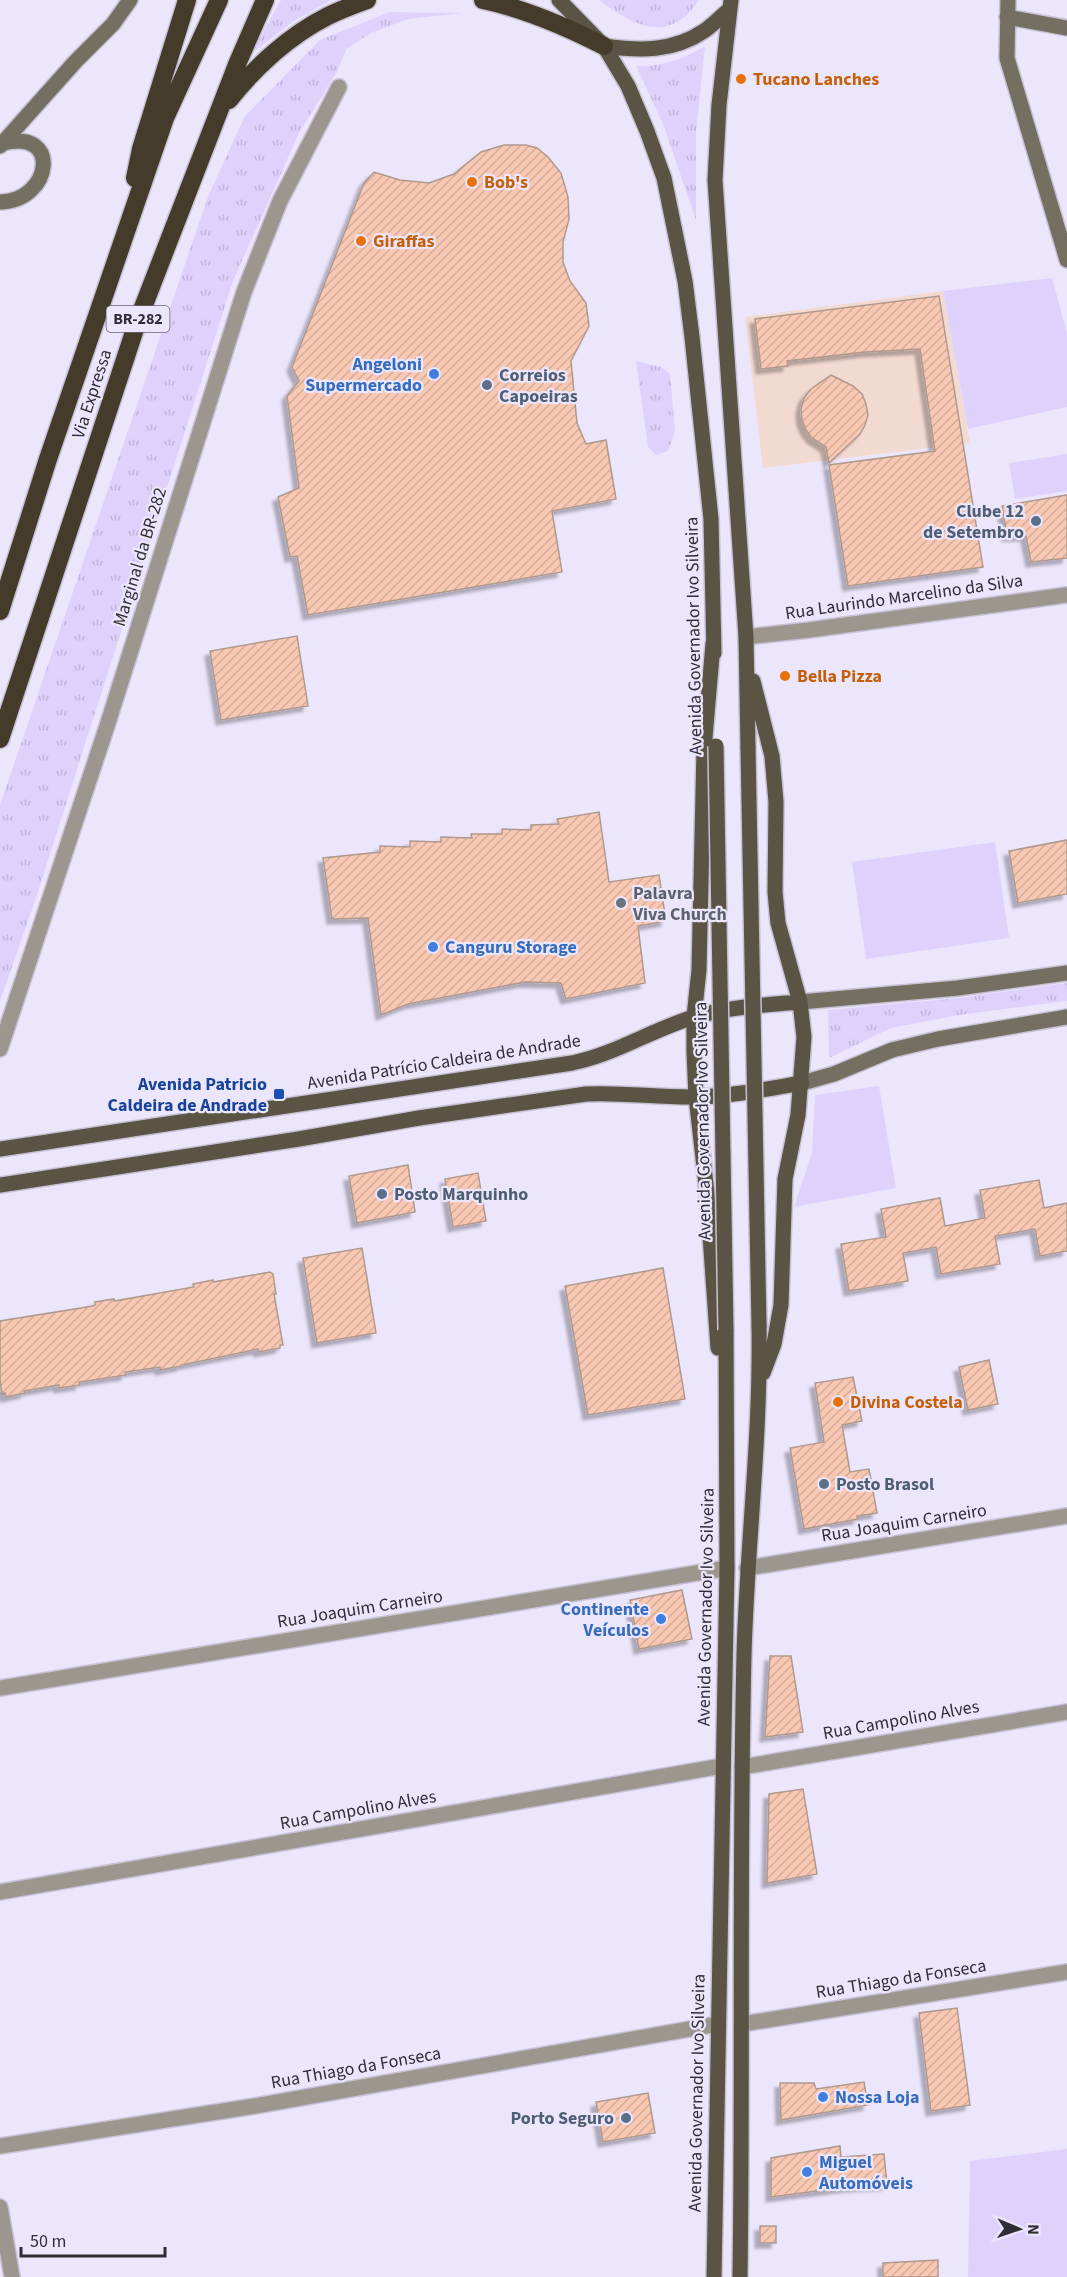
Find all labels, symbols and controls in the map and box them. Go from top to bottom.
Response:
place label: Tucano Lanches [753,67,879,92]
marker: Tucano Lanches [734,72,748,86]
place label: Bob's [484,170,528,195]
marker: Bob's [465,175,479,189]
place label: Giraffas [373,229,435,254]
marker: Giraffas [354,234,368,248]
road number: BR-282 [106,306,170,332]
street label: Via Expressa [66,346,118,442]
place label: Angeloni Supermercado [305,352,422,398]
place label: Correios Capoeiras [499,363,578,409]
marker: Angeloni Supermercado [427,367,441,381]
marker: Correios Capoeiras [480,378,494,392]
street label: Marginal da BR-282 [107,484,173,630]
place label: Clube 12 de Setembro [923,499,1024,545]
marker: Clube 12 de Setembro [1029,514,1043,528]
street label: Avenida Governador Ivo Silveira [679,517,709,755]
street label: Rua Laurindo Marcelino da Silva [784,568,1024,626]
place label: Bella Pizza [797,664,882,689]
marker: Bella Pizza [778,669,792,683]
place label: Palavra Viva Church [632,881,727,927]
marker: Palavra Viva Church [614,896,628,910]
place label: Canguru Storage [445,935,577,960]
marker: Canguru Storage [426,940,440,954]
street label: Avenida Governador Ivo Silveira [688,1002,718,1240]
street label: Avenida Patrício Caldeira de Andrade [305,1028,583,1096]
place label: Avenida Patricio Caldeira de Andrade [108,1072,267,1118]
marker: Avenida Patricio Caldeira de Andrade [272,1087,286,1101]
place label: Posto Marquinho [394,1182,528,1207]
marker: Posto Marquinho [375,1187,389,1201]
place label: Divina Costela [850,1390,963,1415]
marker: Divina Costela [831,1395,845,1409]
place label: Posto Brasol [836,1472,934,1497]
marker: Posto Brasol [817,1477,831,1491]
street label: Avenida Governador Ivo Silveira [691,1488,721,1726]
street label: Rua Joaquim Carneiro [819,1498,989,1548]
street label: Rua Joaquim Carneiro [275,1584,445,1634]
place label: Continente Veículos [561,1597,649,1643]
marker: Continente Veículos [654,1612,668,1626]
street label: Rua Campolino Alves [821,1694,981,1746]
street label: Rua Campolino Alves [278,1784,438,1836]
street label: Rua Thiago da Fonseca [814,1953,988,2005]
street label: Avenida Governador Ivo Silveira [682,1974,712,2212]
street label: Rua Thiago da Fonseca [269,2041,443,2095]
place label: Nossa Loja [835,2085,919,2110]
marker: Nossa Loja [816,2090,830,2104]
place label: Porto Seguro [510,2106,614,2131]
marker: Porto Seguro [619,2111,633,2125]
place label: Miguel Automóveis [818,2150,913,2196]
marker: Miguel Automóveis [800,2165,814,2179]
north arrow [989,2199,1049,2259]
scale bar [21,2220,165,2258]
text: N [1022,2224,1044,2235]
text: 50 m [30,2229,66,2254]

